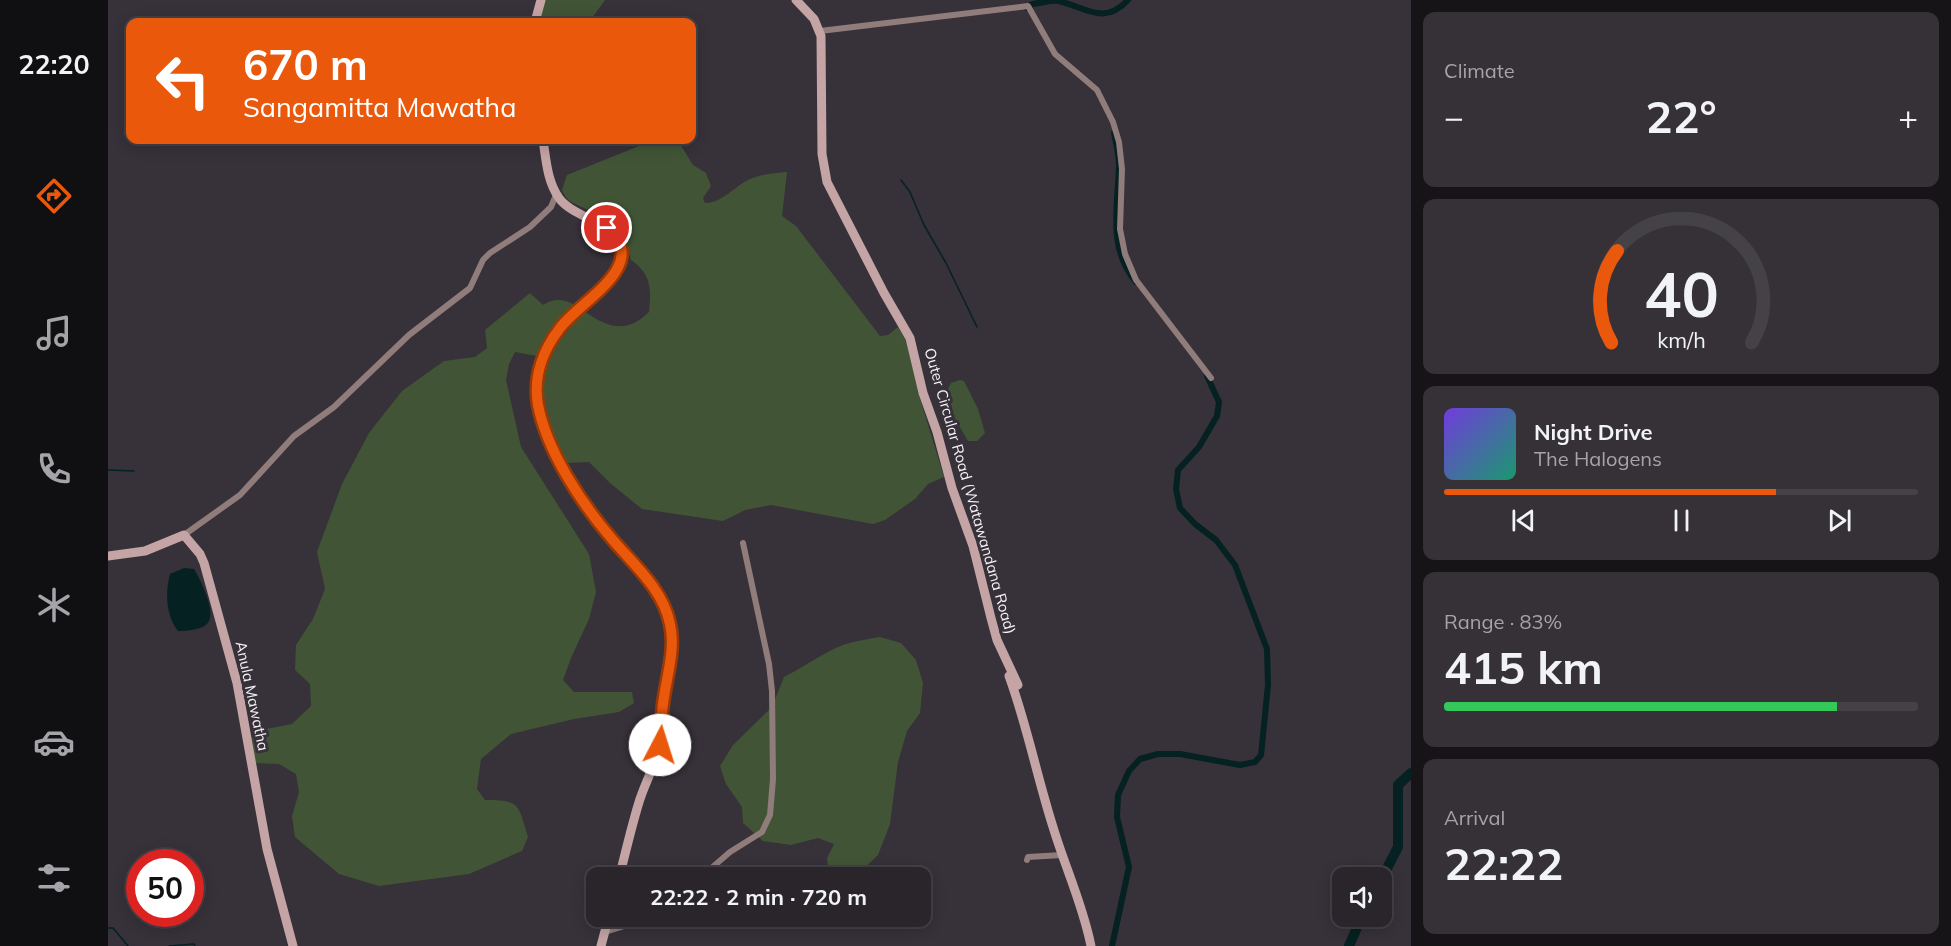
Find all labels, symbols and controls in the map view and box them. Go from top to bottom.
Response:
text: 670 m [243,38,368,91]
icon: left [144,42,222,120]
text: 22:20 [18,47,90,81]
text: Climate [1444,58,1515,83]
text: 22° [1645,88,1717,144]
text: Sangamitta Mawatha [243,90,516,124]
text: − [1444,96,1464,137]
text: + [1898,96,1918,137]
icon: directions [33,175,75,217]
pin [581,202,632,253]
icon: arrive [590,211,623,244]
text: 40 [1644,254,1718,333]
icon: music [33,312,75,354]
text: km/h [1657,327,1705,354]
street label: Outer Circular Road (Watawandana Road) [920,346,1021,636]
text: Night Drive [1534,418,1653,446]
text: The Halogens [1534,446,1662,471]
icon: phone [33,448,75,490]
icon: previous [1507,504,1540,537]
icon: pause [1665,504,1698,537]
icon: next [1823,504,1856,537]
icon: climate [33,584,75,626]
text: Range · 83% [1444,609,1562,634]
street label: Anula Mawatha [232,639,273,752]
text: 415 km [1444,639,1603,695]
position arrow [628,713,692,777]
icon: car [33,721,75,763]
text: Arrival [1444,805,1505,830]
text: 22:22 [1444,835,1563,891]
speed limit sign: 50 [126,849,204,927]
icon: filters [33,857,75,899]
map controls [1332,867,1392,927]
button: sound [1332,867,1392,927]
text: 22:22 · 2 min · 720 m [650,883,867,911]

